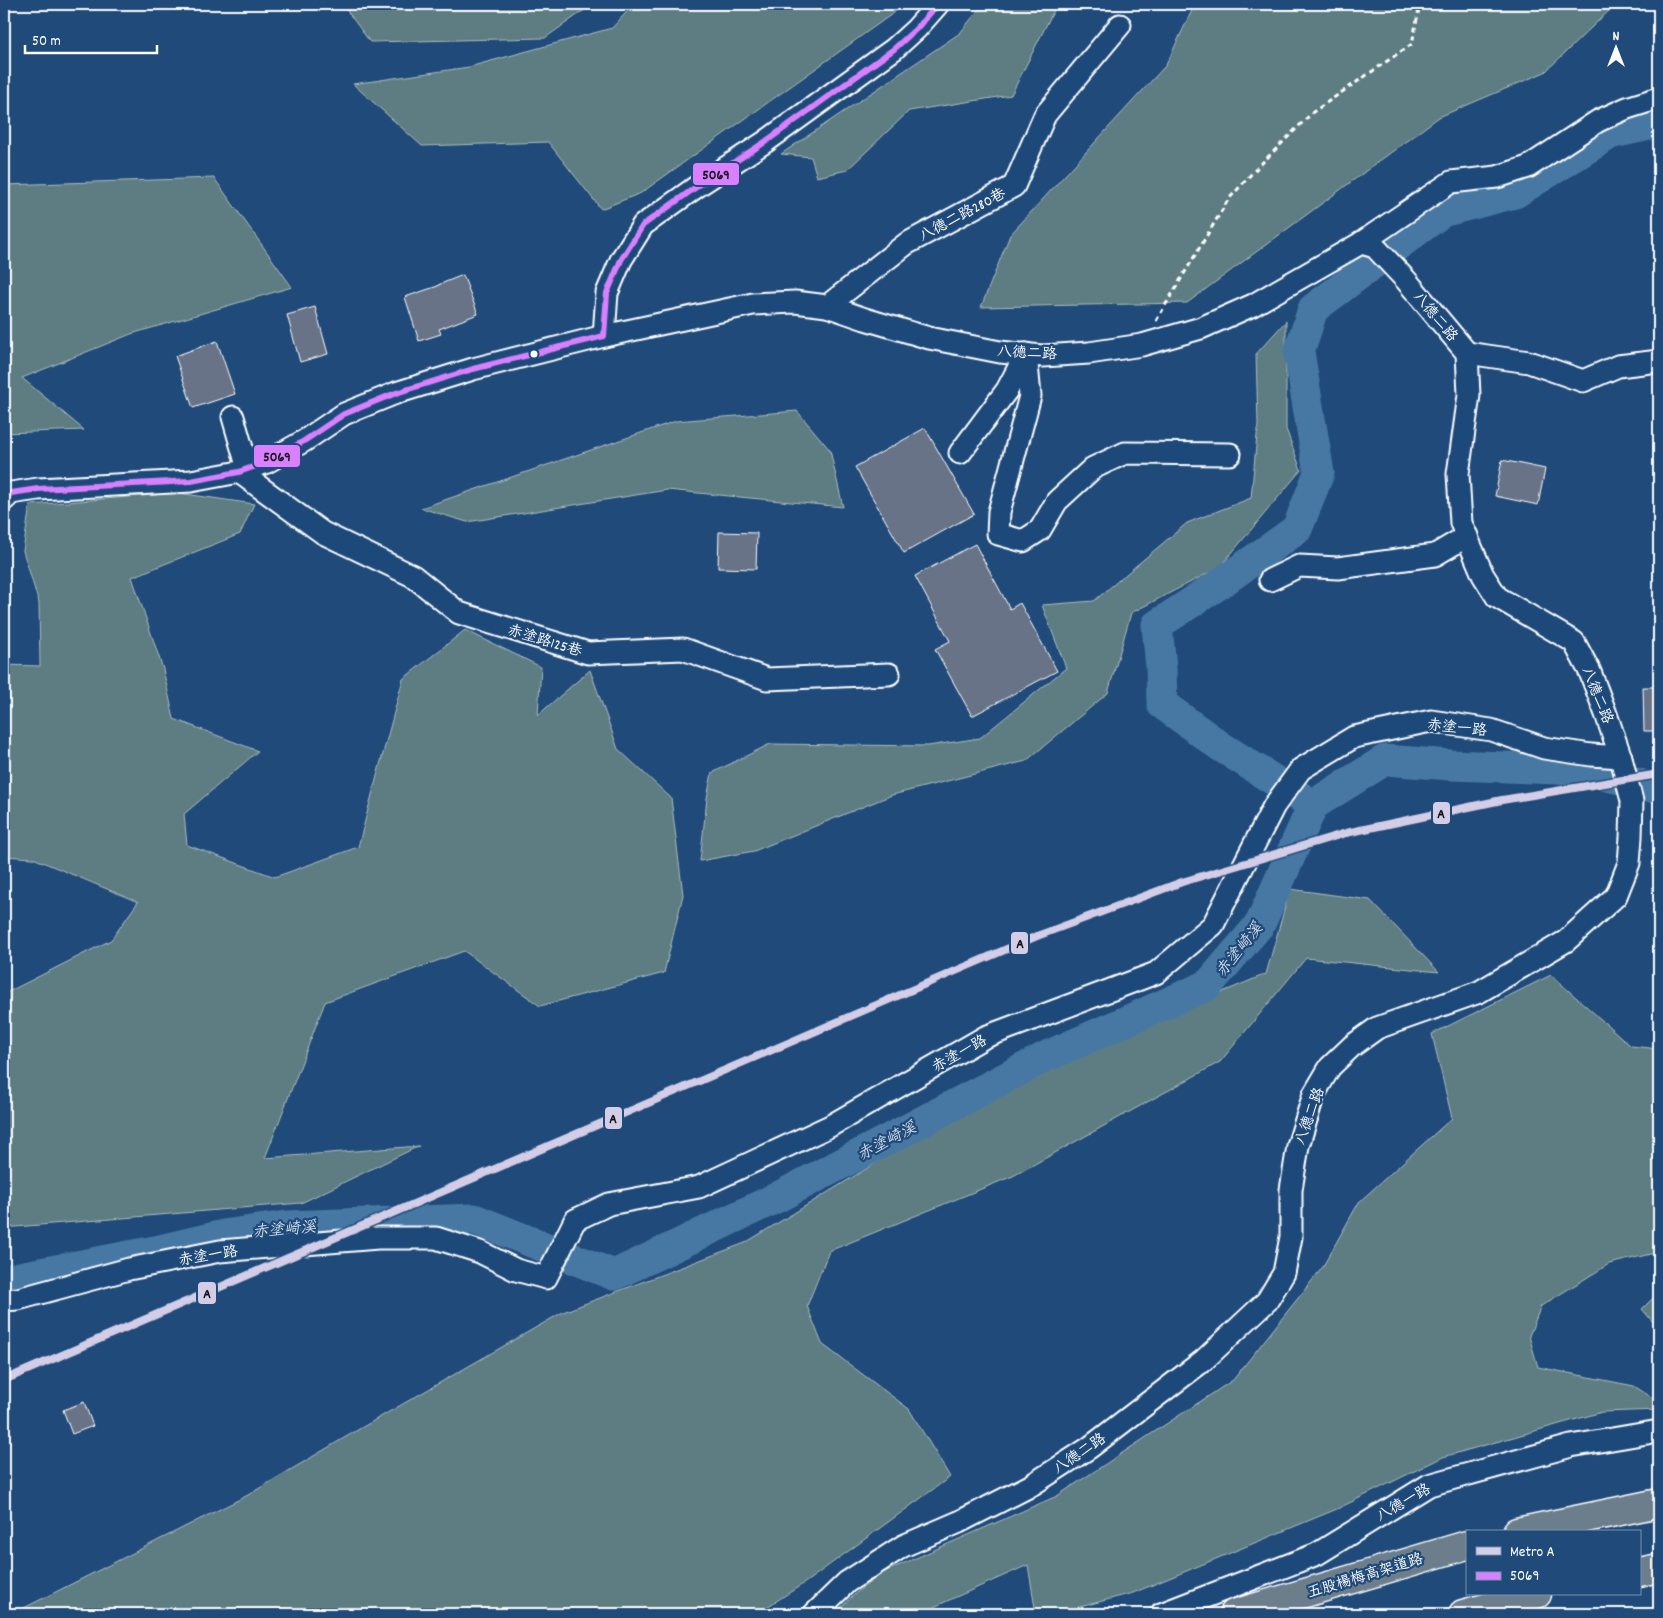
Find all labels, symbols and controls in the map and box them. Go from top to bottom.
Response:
scale bar [25,22,158,54]
north arrow [1590,22,1640,72]
text: N [1613,27,1620,47]
text: 50 m [32,31,61,53]
line badge: 5069 [692,162,740,186]
text: 5069 [702,166,730,186]
street label: 八德二路280巷 [916,184,1010,248]
street label: 八德二路 [1407,287,1462,347]
street label: 八德二路 [996,341,1057,367]
unlabelled marker [529,349,539,359]
line badge: 5069 [253,444,301,468]
text: 5069 [263,448,291,468]
street label: 赤塗路125巷 [504,620,584,664]
street label: 八德二路 [1575,664,1618,728]
street label: 赤塗一路 [1426,715,1488,743]
line badge: A [1432,801,1451,825]
text: A [1437,805,1445,825]
water label: 赤塗崎溪 [1211,918,1270,983]
line badge: A [1010,931,1029,955]
text: A [1016,935,1024,955]
street label: 赤塗一路 [928,1031,992,1079]
street label: 八德二路 [1290,1085,1331,1149]
line badge: A [604,1106,623,1130]
text: A [609,1110,617,1130]
water label: 赤塗崎溪 [854,1117,922,1167]
water label: 赤塗崎溪 [251,1216,318,1245]
street label: 赤塗一路 [177,1241,240,1273]
line badge: A [197,1281,217,1305]
text: A [203,1285,211,1305]
street label: 八德二路 [1049,1429,1111,1481]
street label: 八德一路 [1373,1479,1435,1528]
legend [1466,1530,1640,1596]
text: Metro A [1510,1542,1555,1564]
street label: 五股楊梅高架道路 [1305,1549,1426,1605]
text: 5069 [1510,1566,1539,1588]

